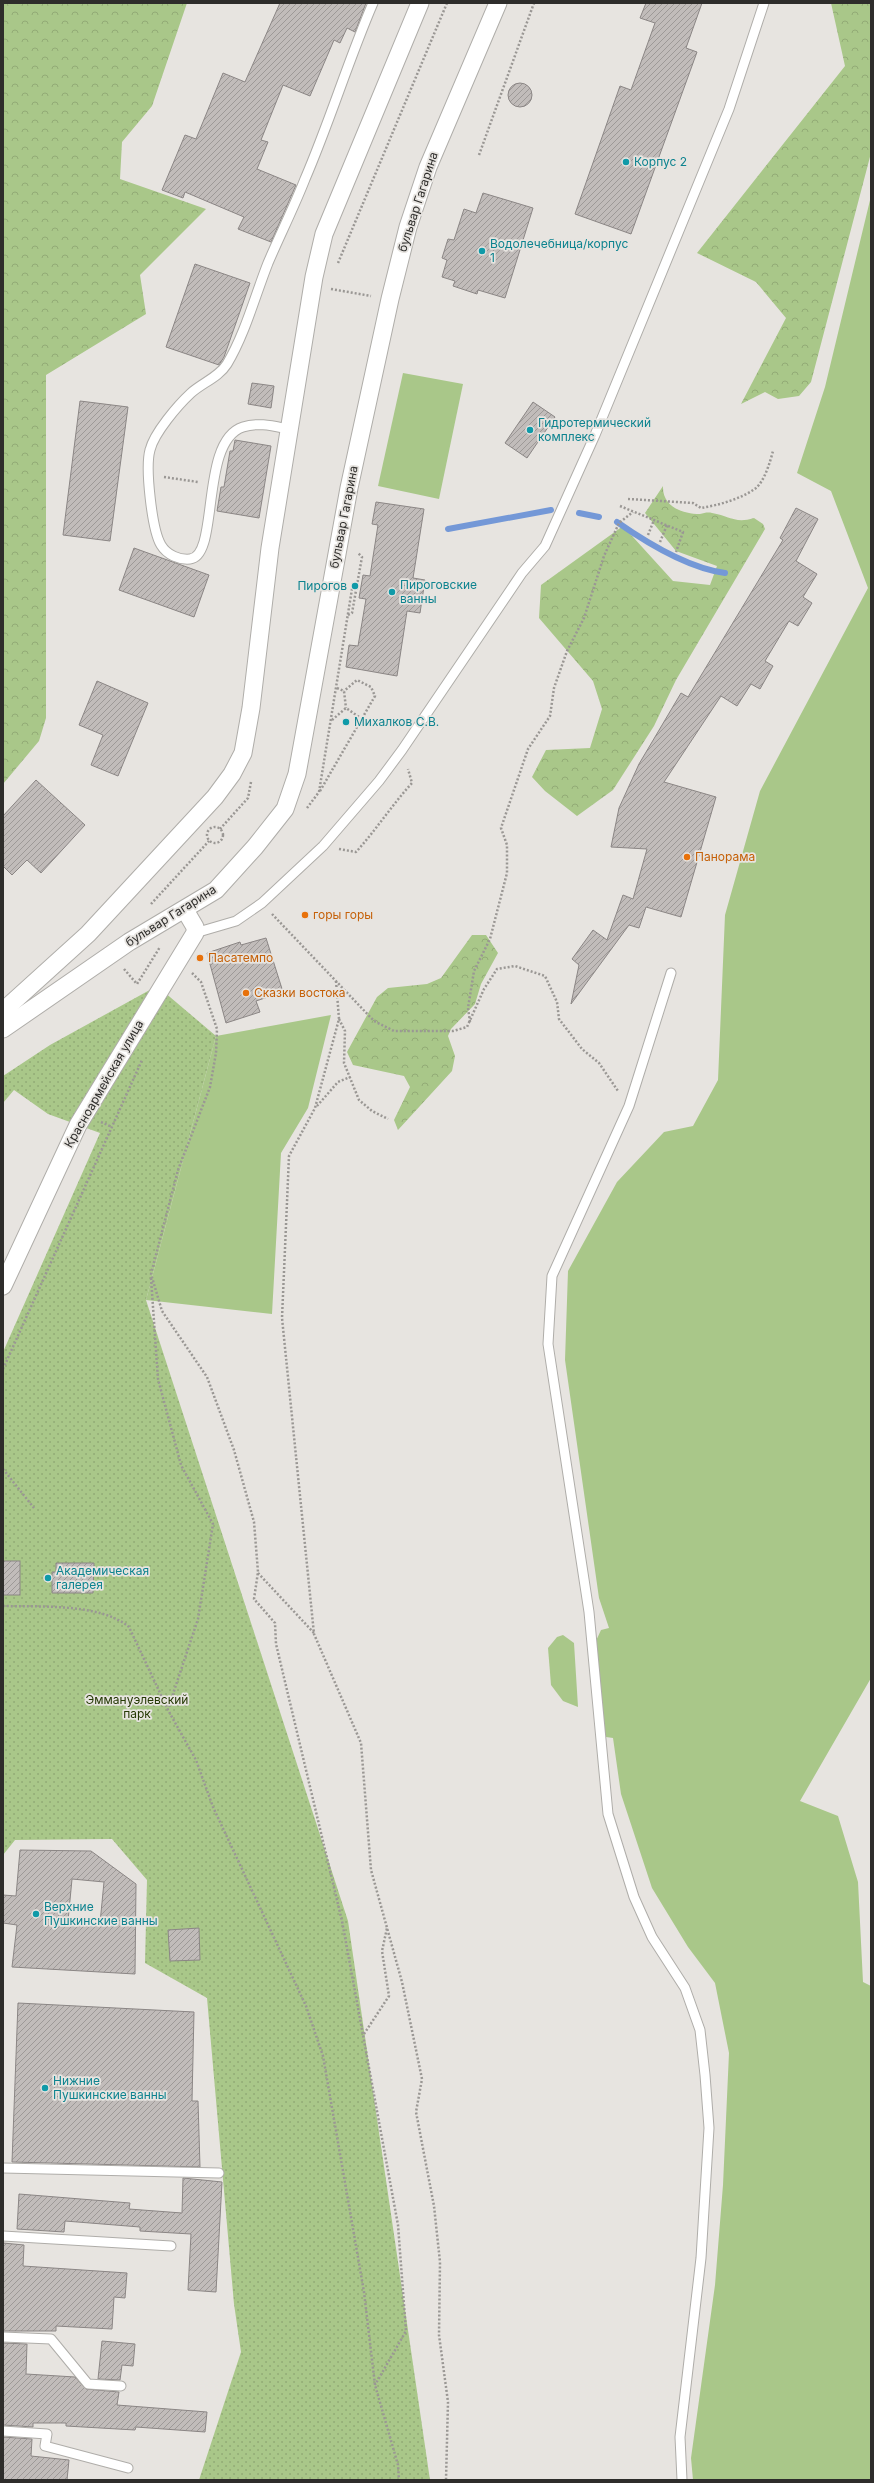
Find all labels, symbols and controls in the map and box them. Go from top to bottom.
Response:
street label: бульвар Гагарина [394,150,441,254]
place label: Корпус 2 [634,154,687,169]
marker: Корпус 2 [621,157,631,167]
place label: Водолечебница/корпус 1 [490,236,628,265]
marker: Водолечебница/корпус 1 [477,246,487,256]
place label: Гидротермический комплекс [538,415,651,444]
marker: Гидротермический комплекс [525,425,535,435]
street label: бульвар Гагарина [326,464,361,569]
place label: Пироговские ванны [400,577,477,606]
place label: Пирогов [297,578,347,593]
marker: Пирогов [350,581,360,591]
marker: Пироговские ванны [387,587,397,597]
place label: Михалков С.В. [354,714,439,729]
marker: Михалков С.В. [341,717,351,727]
place label: Панорама [695,849,755,864]
marker: Панорама [682,852,692,862]
street label: бульвар Гагарина [123,882,219,950]
place label: горы горы [313,907,373,922]
marker: горы горы [300,910,310,920]
place label: Пасатемпо [208,950,273,965]
marker: Пасатемпо [195,953,205,963]
place label: Сказки востока [254,985,346,1000]
marker: Сказки востока [241,988,251,998]
street label: Красноармейская улица [61,1017,146,1150]
place label: Академическая галерея [56,1563,149,1592]
marker: Академическая галерея [43,1573,53,1583]
park label: Эммануэлевский парк [86,1692,188,1721]
place label: Верхние Пушкинские ванны [44,1899,158,1928]
marker: Верхние Пушкинские ванны [31,1909,41,1919]
place label: Нижние Пушкинские ванны [53,2073,167,2102]
marker: Нижние Пушкинские ванны [40,2083,50,2093]

